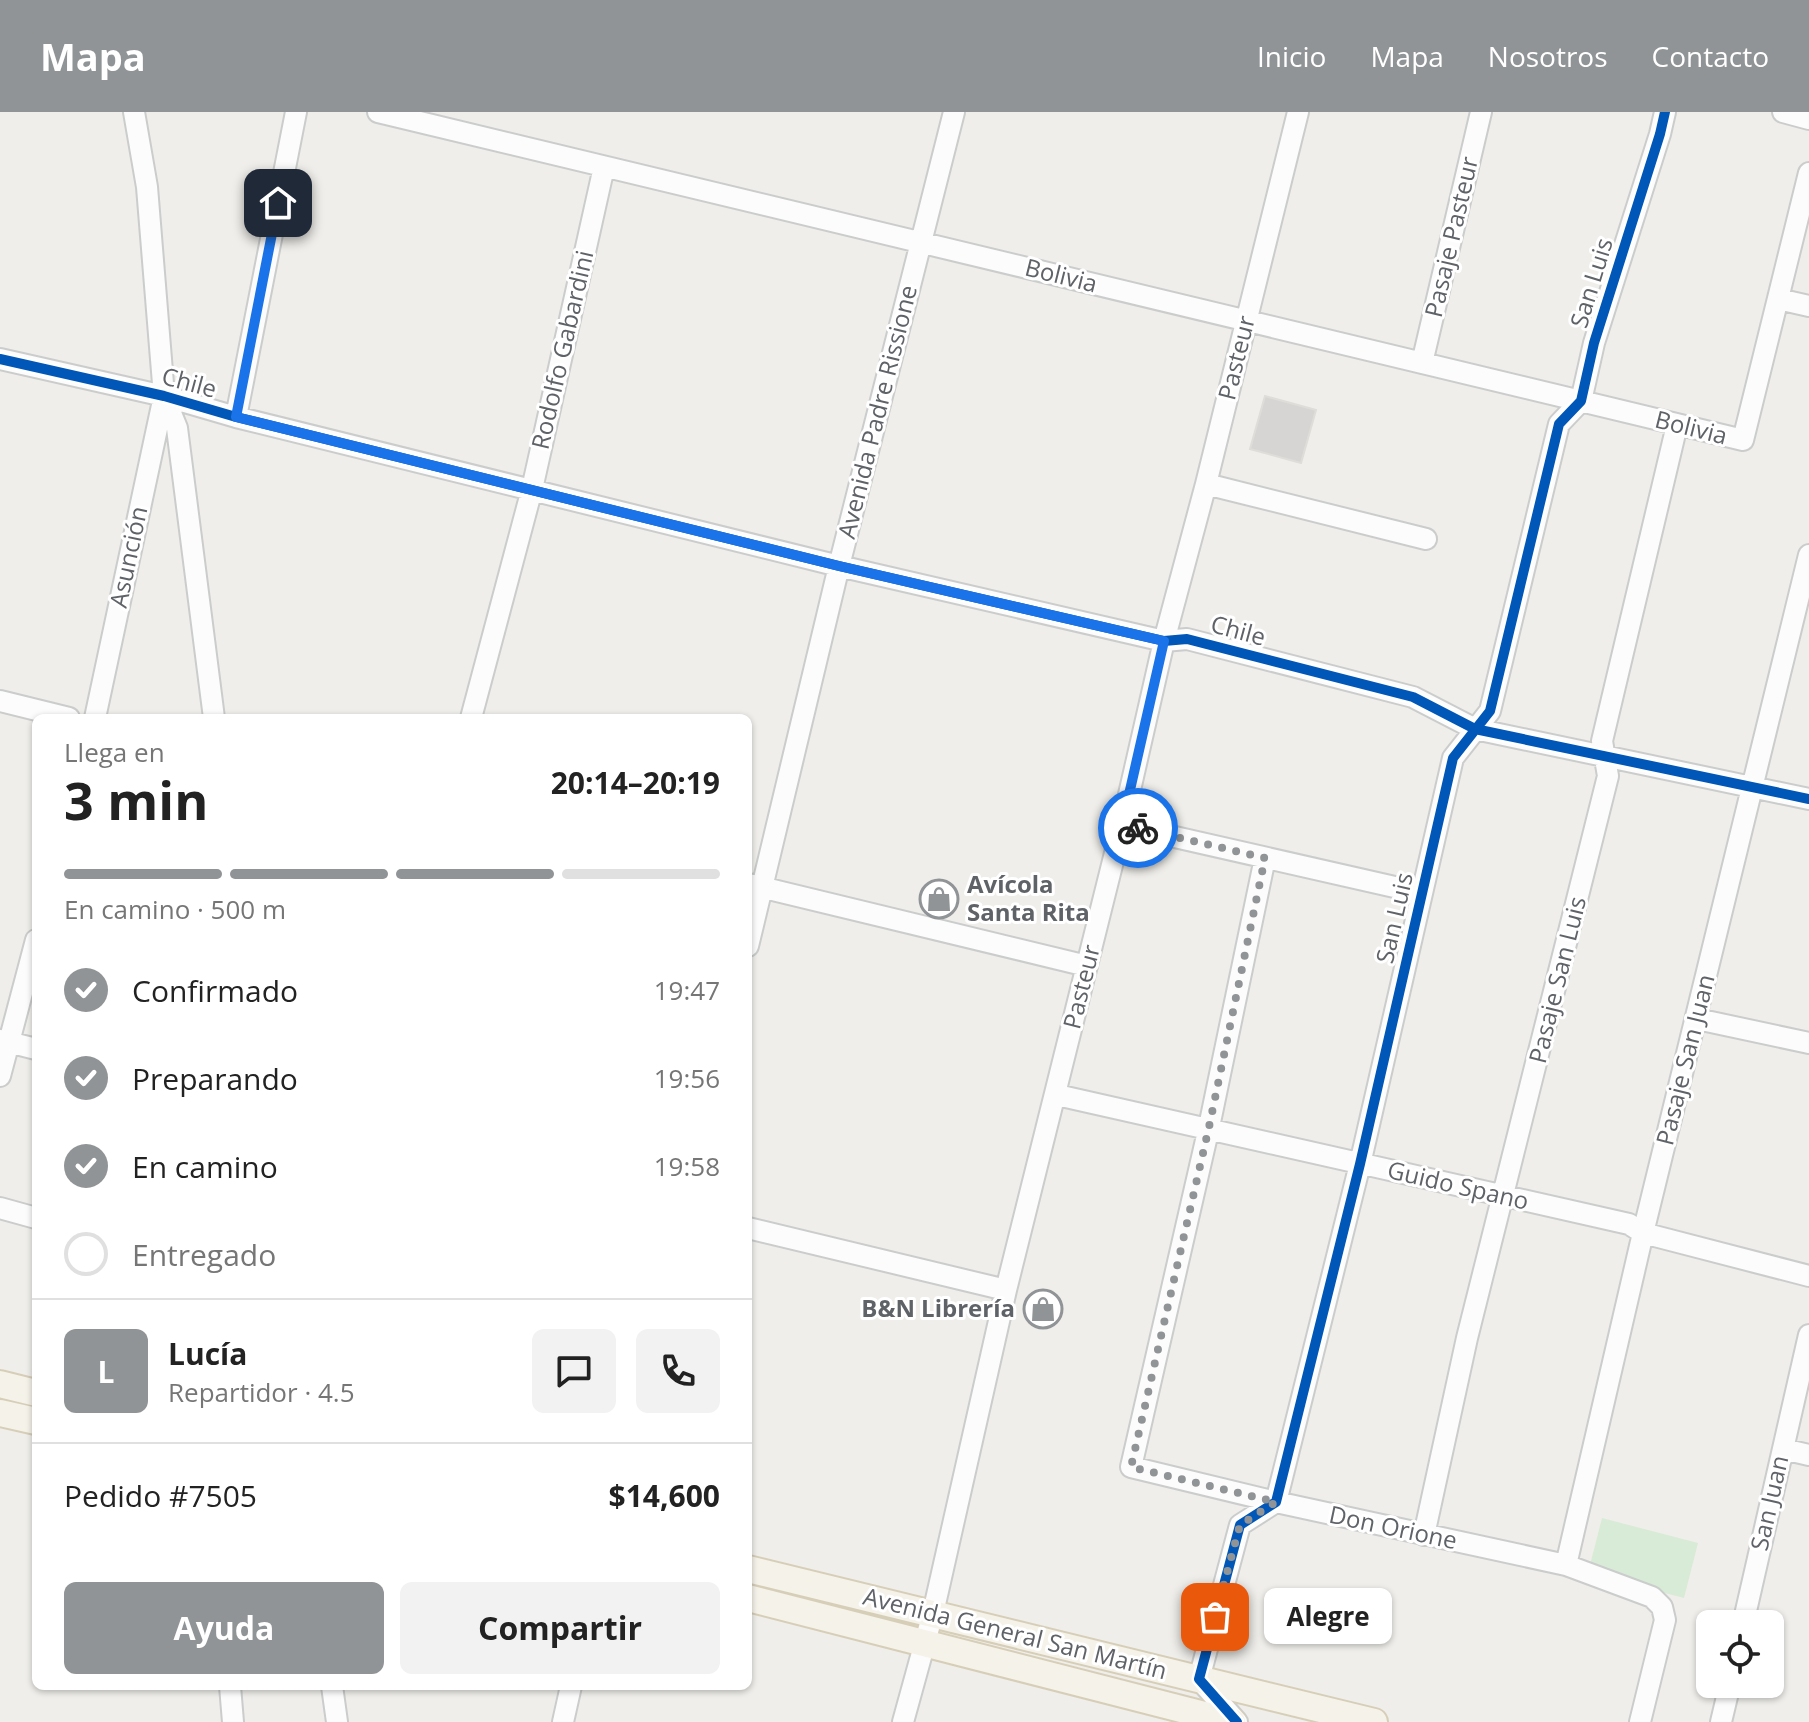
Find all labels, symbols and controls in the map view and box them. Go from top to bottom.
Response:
text: Mapa [40,30,146,82]
text: Inicio [1257,37,1326,75]
text: Mapa [1370,37,1444,75]
text: Nosotros [1488,37,1608,75]
text: Contacto [1652,37,1769,75]
street label: Pasaje Pasteur [1416,153,1485,320]
pin [244,169,312,237]
icon: home [256,181,300,225]
street label: San Luis [1561,234,1620,331]
street label: Rodolfo Gabardini [523,247,600,452]
street label: Bolivia [1022,250,1101,299]
street label: Avenida Padre Rissione [829,281,924,542]
street label: Pasteur [1209,312,1262,403]
street label: Chile [158,358,220,405]
street label: Bolivia [1652,402,1731,451]
street label: Asunción [101,503,154,610]
street label: Chile [1207,606,1269,653]
text: Llega en [64,734,165,770]
text: 20:14–20:19 [551,762,720,803]
text: 3 min [64,764,208,835]
courier [1098,788,1178,868]
icon: bike [1116,806,1160,850]
place label: Avícola Santa Rita [967,867,1090,928]
street label: San Luis [1367,869,1420,966]
shop icon: Avícola Santa Rita [918,878,960,920]
text: En camino · 500 m [64,891,286,927]
street label: Pasaje San Luis [1520,893,1593,1066]
street label: Pasteur [1054,941,1107,1032]
icon: check [64,968,108,1012]
text: Confirmado [132,970,298,1011]
street label: Pasaje San Juan [1647,971,1722,1149]
text: 19:47 [654,972,720,1008]
icon: check [64,1056,108,1100]
text: Preparando [132,1058,298,1099]
text: 19:56 [654,1060,720,1096]
icon: check [64,1144,108,1188]
text: En camino [132,1146,278,1187]
text: 19:58 [654,1148,720,1184]
street label: Guido Spano [1385,1152,1532,1217]
text: Entregado [132,1234,276,1275]
shop icon: B&N Librería [1022,1288,1064,1330]
place label: B&N Librería [861,1291,1015,1324]
button: chat [532,1329,616,1413]
button: phone [636,1329,720,1413]
text: Lucía [168,1333,247,1374]
text: L [98,1351,114,1392]
text: Repartidor · 4.5 [168,1374,355,1410]
street label: San Juan [1742,1452,1795,1553]
text: Pedido #7505 [64,1475,257,1516]
text: $14,600 [609,1475,720,1516]
street label: Don Orione [1326,1497,1460,1556]
street label: Avenida General San Martín [860,1579,1171,1686]
button: Ayuda [64,1582,384,1674]
button: Compartir [400,1582,720,1674]
pin [1181,1583,1249,1651]
callout: Alegre [1263,1589,1391,1645]
icon: bag [1193,1595,1237,1639]
text: Alegre [1286,1598,1370,1634]
map controls [1696,1610,1784,1698]
button: locate [1696,1610,1784,1698]

